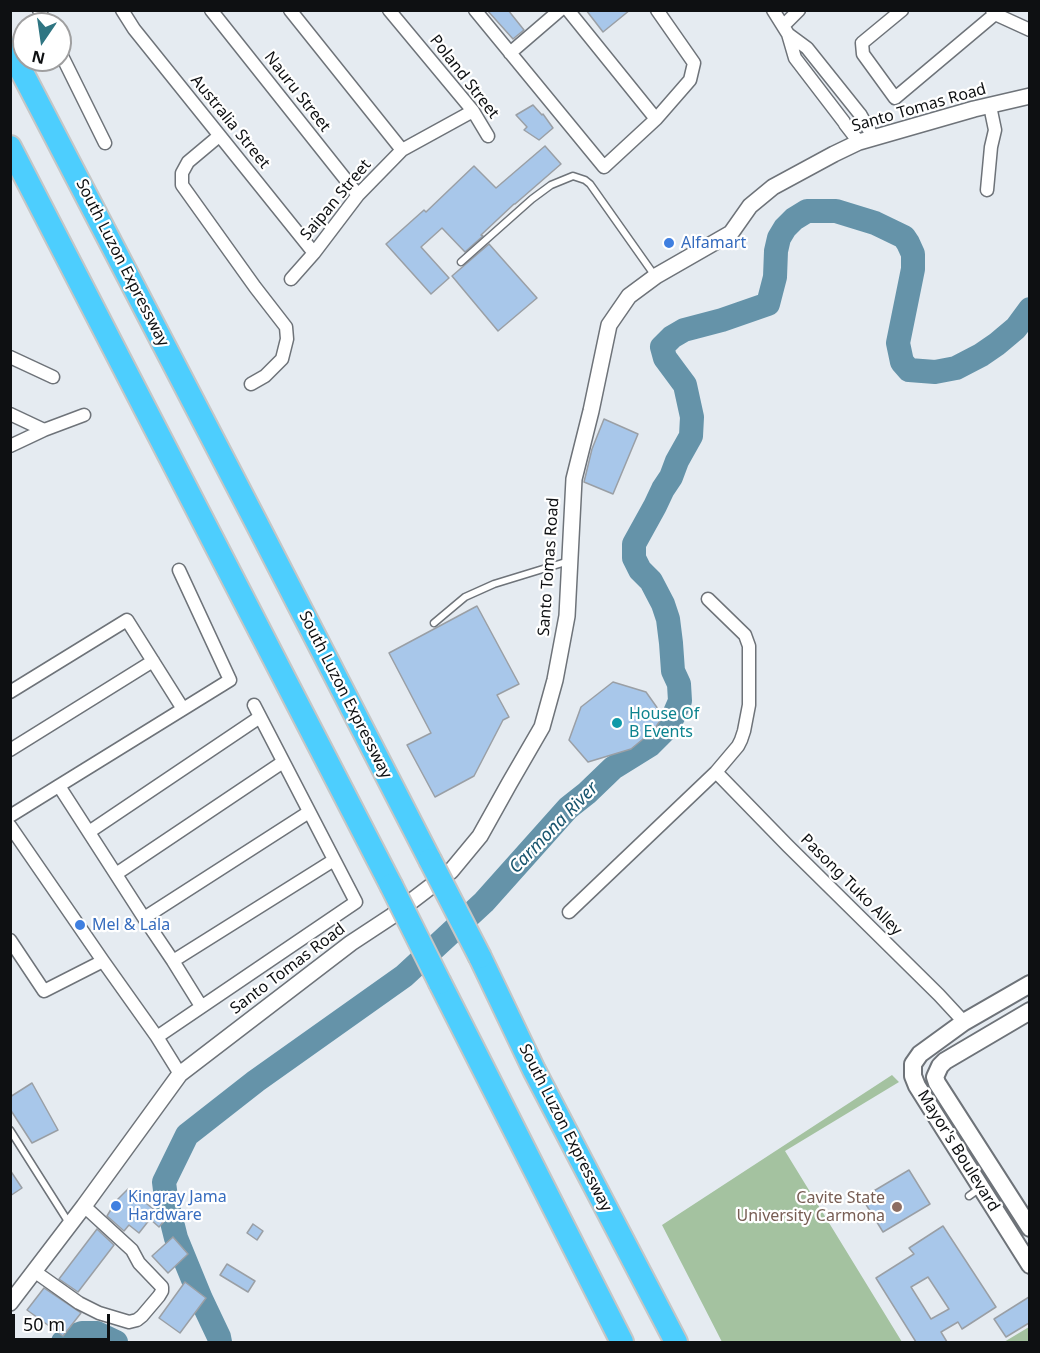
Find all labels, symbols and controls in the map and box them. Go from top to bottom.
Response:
north arrow [12,12,72,72]
street label: Poland Street [425,31,503,123]
text: N [30,45,47,70]
street label: Nauru Street [260,48,334,136]
street label: Australia Street [186,71,274,173]
street label: Santo Tomas Road [850,80,988,136]
street label: Saipan Street [297,156,375,244]
street label: South Luzon Expressway [71,176,173,350]
place label: Alfamart [681,233,746,253]
marker: Alfamart [662,236,676,250]
street label: Santo Tomas Road [535,497,563,637]
street label: South Luzon Expressway [294,608,396,782]
place label: House Of B Events [629,704,699,742]
marker: House Of B Events [610,716,624,730]
water label: Carmona River [505,778,603,878]
street label: Pasong Tuko Alley [796,830,906,940]
place label: Mel & Lala [92,915,170,935]
marker: Mel & Lala [73,918,87,932]
street label: Santo Tomas Road [227,920,349,1018]
street label: South Luzon Expressway [514,1041,616,1215]
street label: Mayor's Boulevard [913,1087,1003,1215]
place label: Kingray Jama Hardware [128,1187,227,1225]
place label: Cavite State University Carmona [736,1188,885,1226]
marker: Kingray Jama Hardware [109,1199,123,1213]
marker: Cavite State University Carmona [890,1200,904,1214]
scale bar [15,1302,112,1340]
text: 50 m [23,1312,65,1336]

